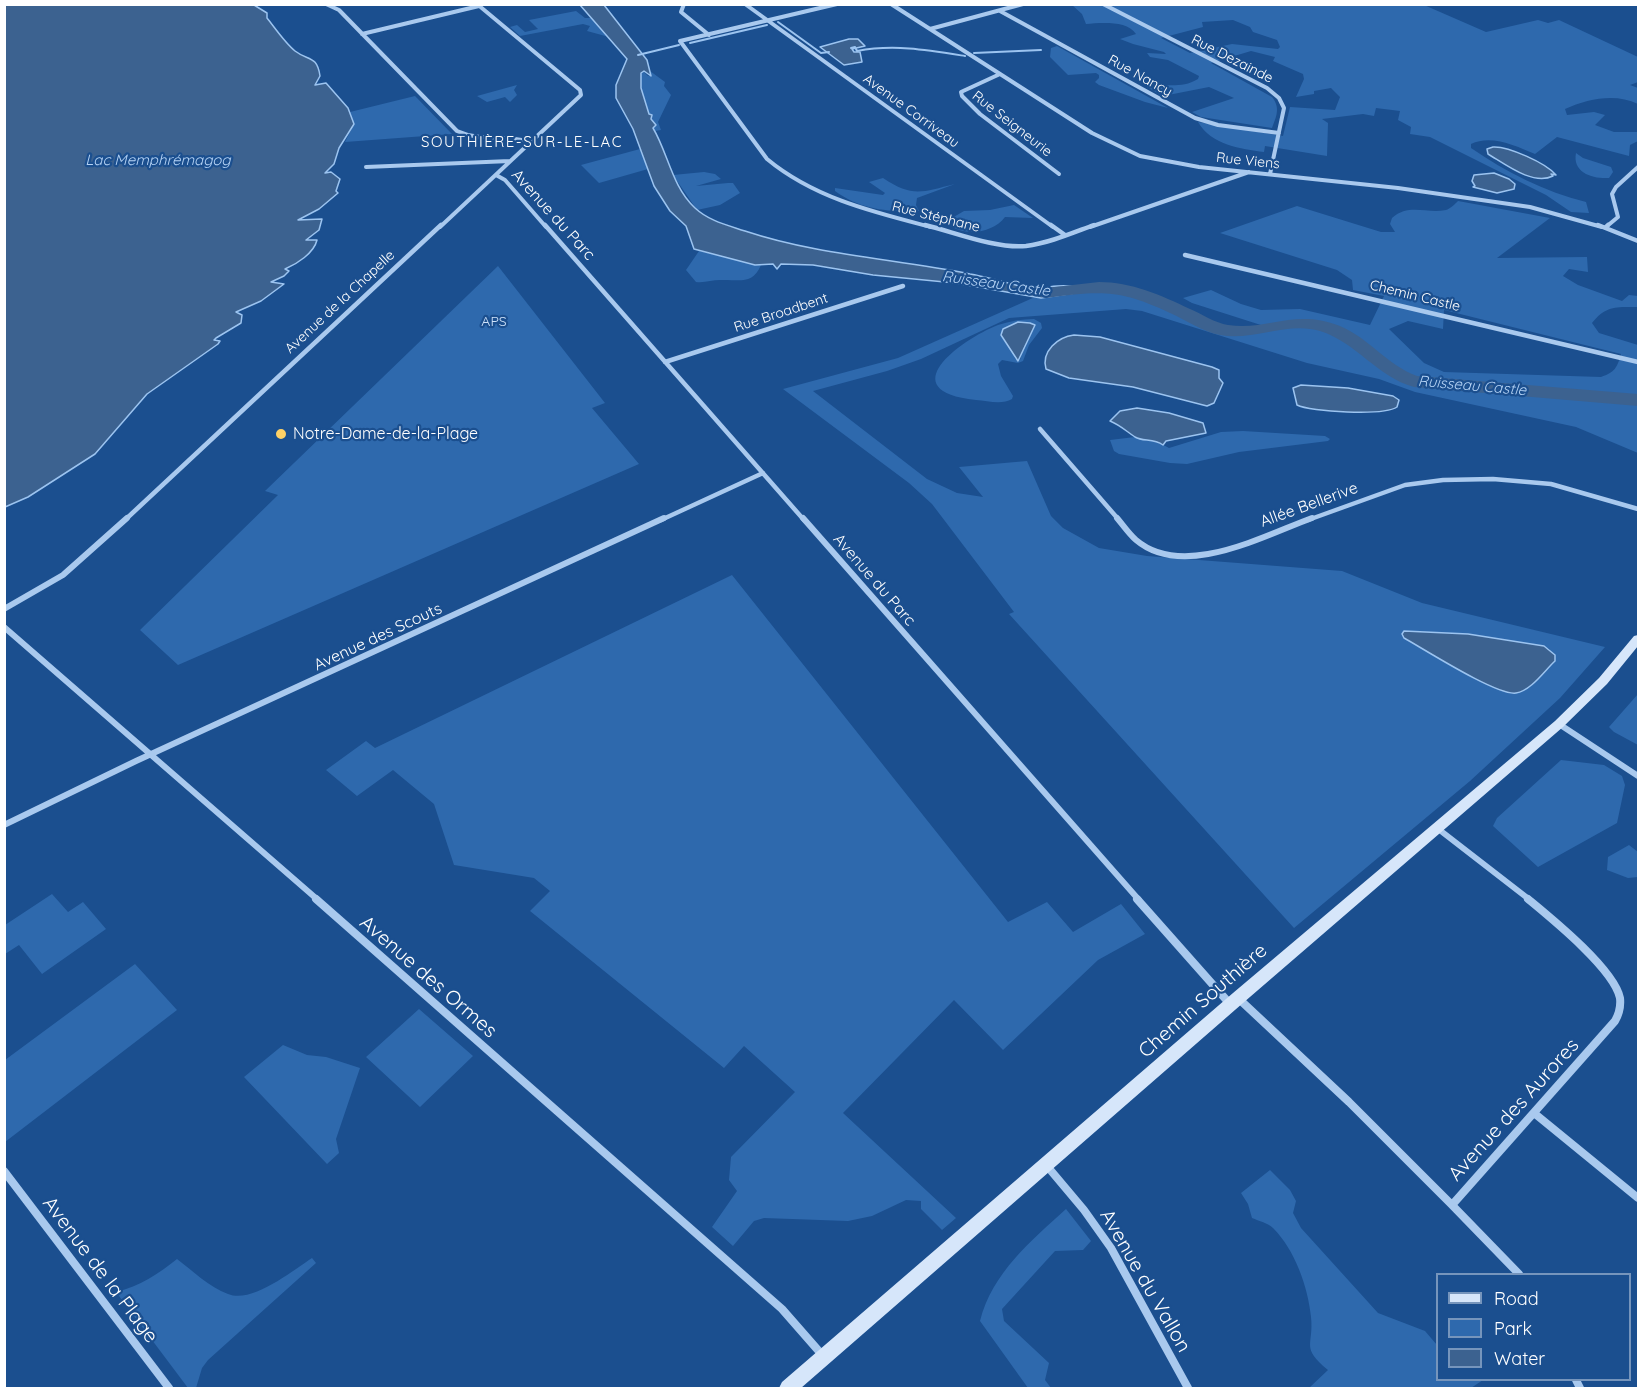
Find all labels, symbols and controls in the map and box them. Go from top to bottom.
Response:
street label: Rue Dezainde [1188,31,1276,87]
street label: Rue Nancy [1105,51,1175,101]
street label: Avenue Corriveau [860,70,962,152]
street label: Rue Seigneurie [969,88,1055,160]
district label: SOUTHIÈRE-SUR-LE-LAC [421,133,623,151]
street label: Rue Viens [1215,149,1281,173]
water label: Lac Memphrémagog [85,151,231,169]
street label: Avenue du Parc [507,166,599,264]
street label: Rue Stéphane [890,198,982,236]
street label: Avenue de la Chapelle [282,247,398,357]
water label: Ruisseau Castle [941,268,1051,300]
street label: Chemin Castle [1368,277,1462,315]
street label: Rue Broadbent [732,290,830,336]
park label: APS [481,314,507,330]
water label: Ruisseau Castle [1417,372,1527,400]
place label: Notre-Dame-de-la-Plage [293,424,478,444]
marker: Notre-Dame-de-la-Plage [274,427,288,441]
street label: Allée Bellerive [1257,478,1361,532]
street label: Avenue du Parc [829,530,919,630]
street label: Avenue des Scouts [311,599,445,675]
street label: Avenue des Ormes [354,911,502,1043]
street label: Chemin Southière [1134,939,1272,1063]
street label: Avenue des Aurores [1444,1034,1584,1186]
street label: Avenue de la Plage [37,1192,163,1348]
street label: Avenue du Vallon [1094,1205,1196,1357]
legend [1436,1273,1631,1381]
text: Road [1494,1287,1539,1310]
text: Park [1494,1317,1532,1340]
text: Water [1494,1347,1545,1370]

